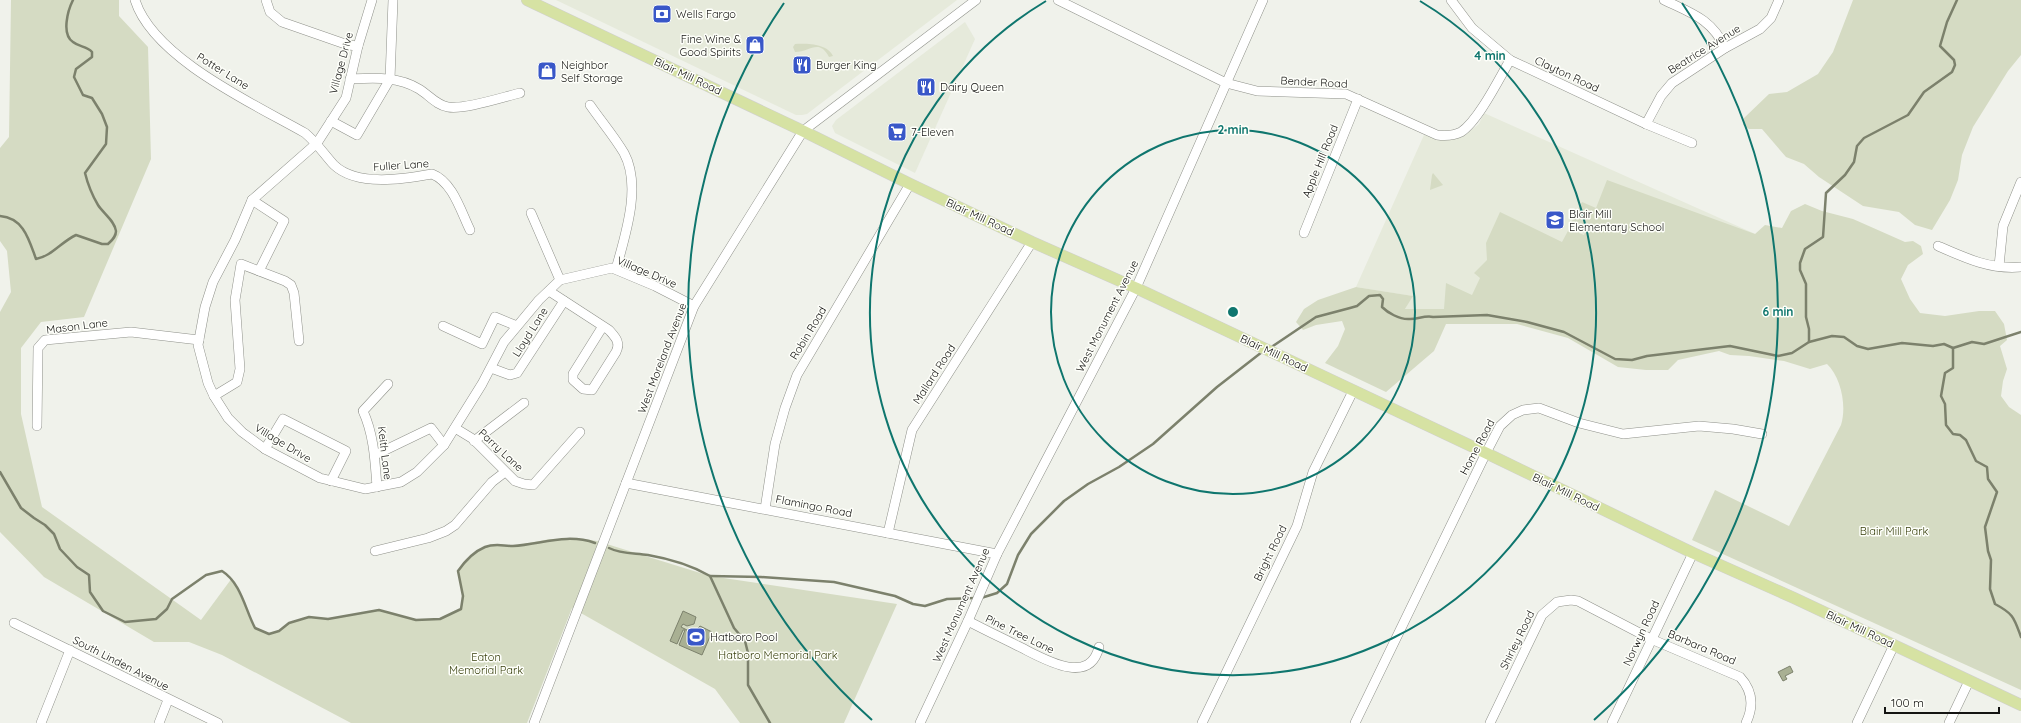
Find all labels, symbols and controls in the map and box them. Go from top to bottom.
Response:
bank icon: Wells Fargo [651,3,673,25]
place label: Wells Fargo [676,7,736,21]
street label: Beatrice Avenue [1665,21,1743,77]
street label: Village Drive [326,30,356,96]
place label: Fine Wine & Good Spirits [679,32,742,59]
shop icon: Fine Wine & Good Spirits [744,34,766,56]
text: 4 min [1474,48,1506,63]
street label: Potter Lane [194,49,252,93]
street label: Clayton Road [1532,53,1602,95]
street label: Blair Mill Road [652,54,724,98]
restaurant icon: Burger King [791,54,813,76]
place label: Neighbor Self Storage [561,58,623,85]
place label: Burger King [816,58,877,72]
shop icon: Neighbor Self Storage [536,60,558,82]
street label: Bender Road [1280,73,1348,91]
restaurant icon: Dairy Queen [915,76,937,98]
place label: Dairy Queen [940,80,1004,94]
supermarket icon: 7-Eleven [886,121,908,143]
text: 2 min [1217,122,1249,137]
street label: Apple Hill Road [1299,122,1341,200]
place label: 7-Eleven [911,125,954,139]
street label: Fuller Lane [373,156,429,174]
street label: Blair Mill Road [944,195,1016,239]
place label: Blair Mill Elementary School [1569,207,1664,234]
school or university icon: Blair Mill Elementary School [1544,209,1566,231]
street label: Village Drive [615,253,679,291]
street label: West Monument Avenue [1073,258,1141,374]
street label: West Moreland Avenue [634,301,690,415]
street label: Robin Road [787,304,829,362]
text: 6 min [1762,304,1794,319]
street label: Lloyd Lane [509,305,551,359]
centre of rings [1226,305,1240,319]
street label: Mason Lane [45,315,109,337]
street label: Blair Mill Road [1238,331,1310,375]
street label: Mallard Road [909,341,959,407]
street label: Home Road [1456,417,1498,477]
street label: Village Drive [252,421,314,465]
street label: Keith Lane [375,425,395,481]
street label: Parry Lane [476,426,526,474]
street label: Blair Mill Road [1530,470,1602,514]
street label: Flamingo Road [775,492,853,520]
street label: Bright Road [1250,523,1290,583]
park label: Blair Mill Park [1860,524,1928,538]
street label: West Monument Avenue [929,546,993,664]
street label: Norwyn Road [1620,598,1662,668]
street label: Blair Mill Road [1824,607,1896,651]
street label: Shirley Road [1497,608,1537,672]
street label: Pine Tree Lane [983,611,1057,657]
sports icon: Hatboro Pool [685,626,707,648]
street label: Barbara Road [1666,626,1738,668]
place label: Hatboro Pool [710,630,778,644]
street label: South Linden Avenue [70,633,172,693]
park label: Hatboro Memorial Park [718,648,838,662]
park label: Eaton Memorial Park [449,650,523,677]
scale bar [1885,689,1999,715]
text: 100 m [1891,695,1924,710]

